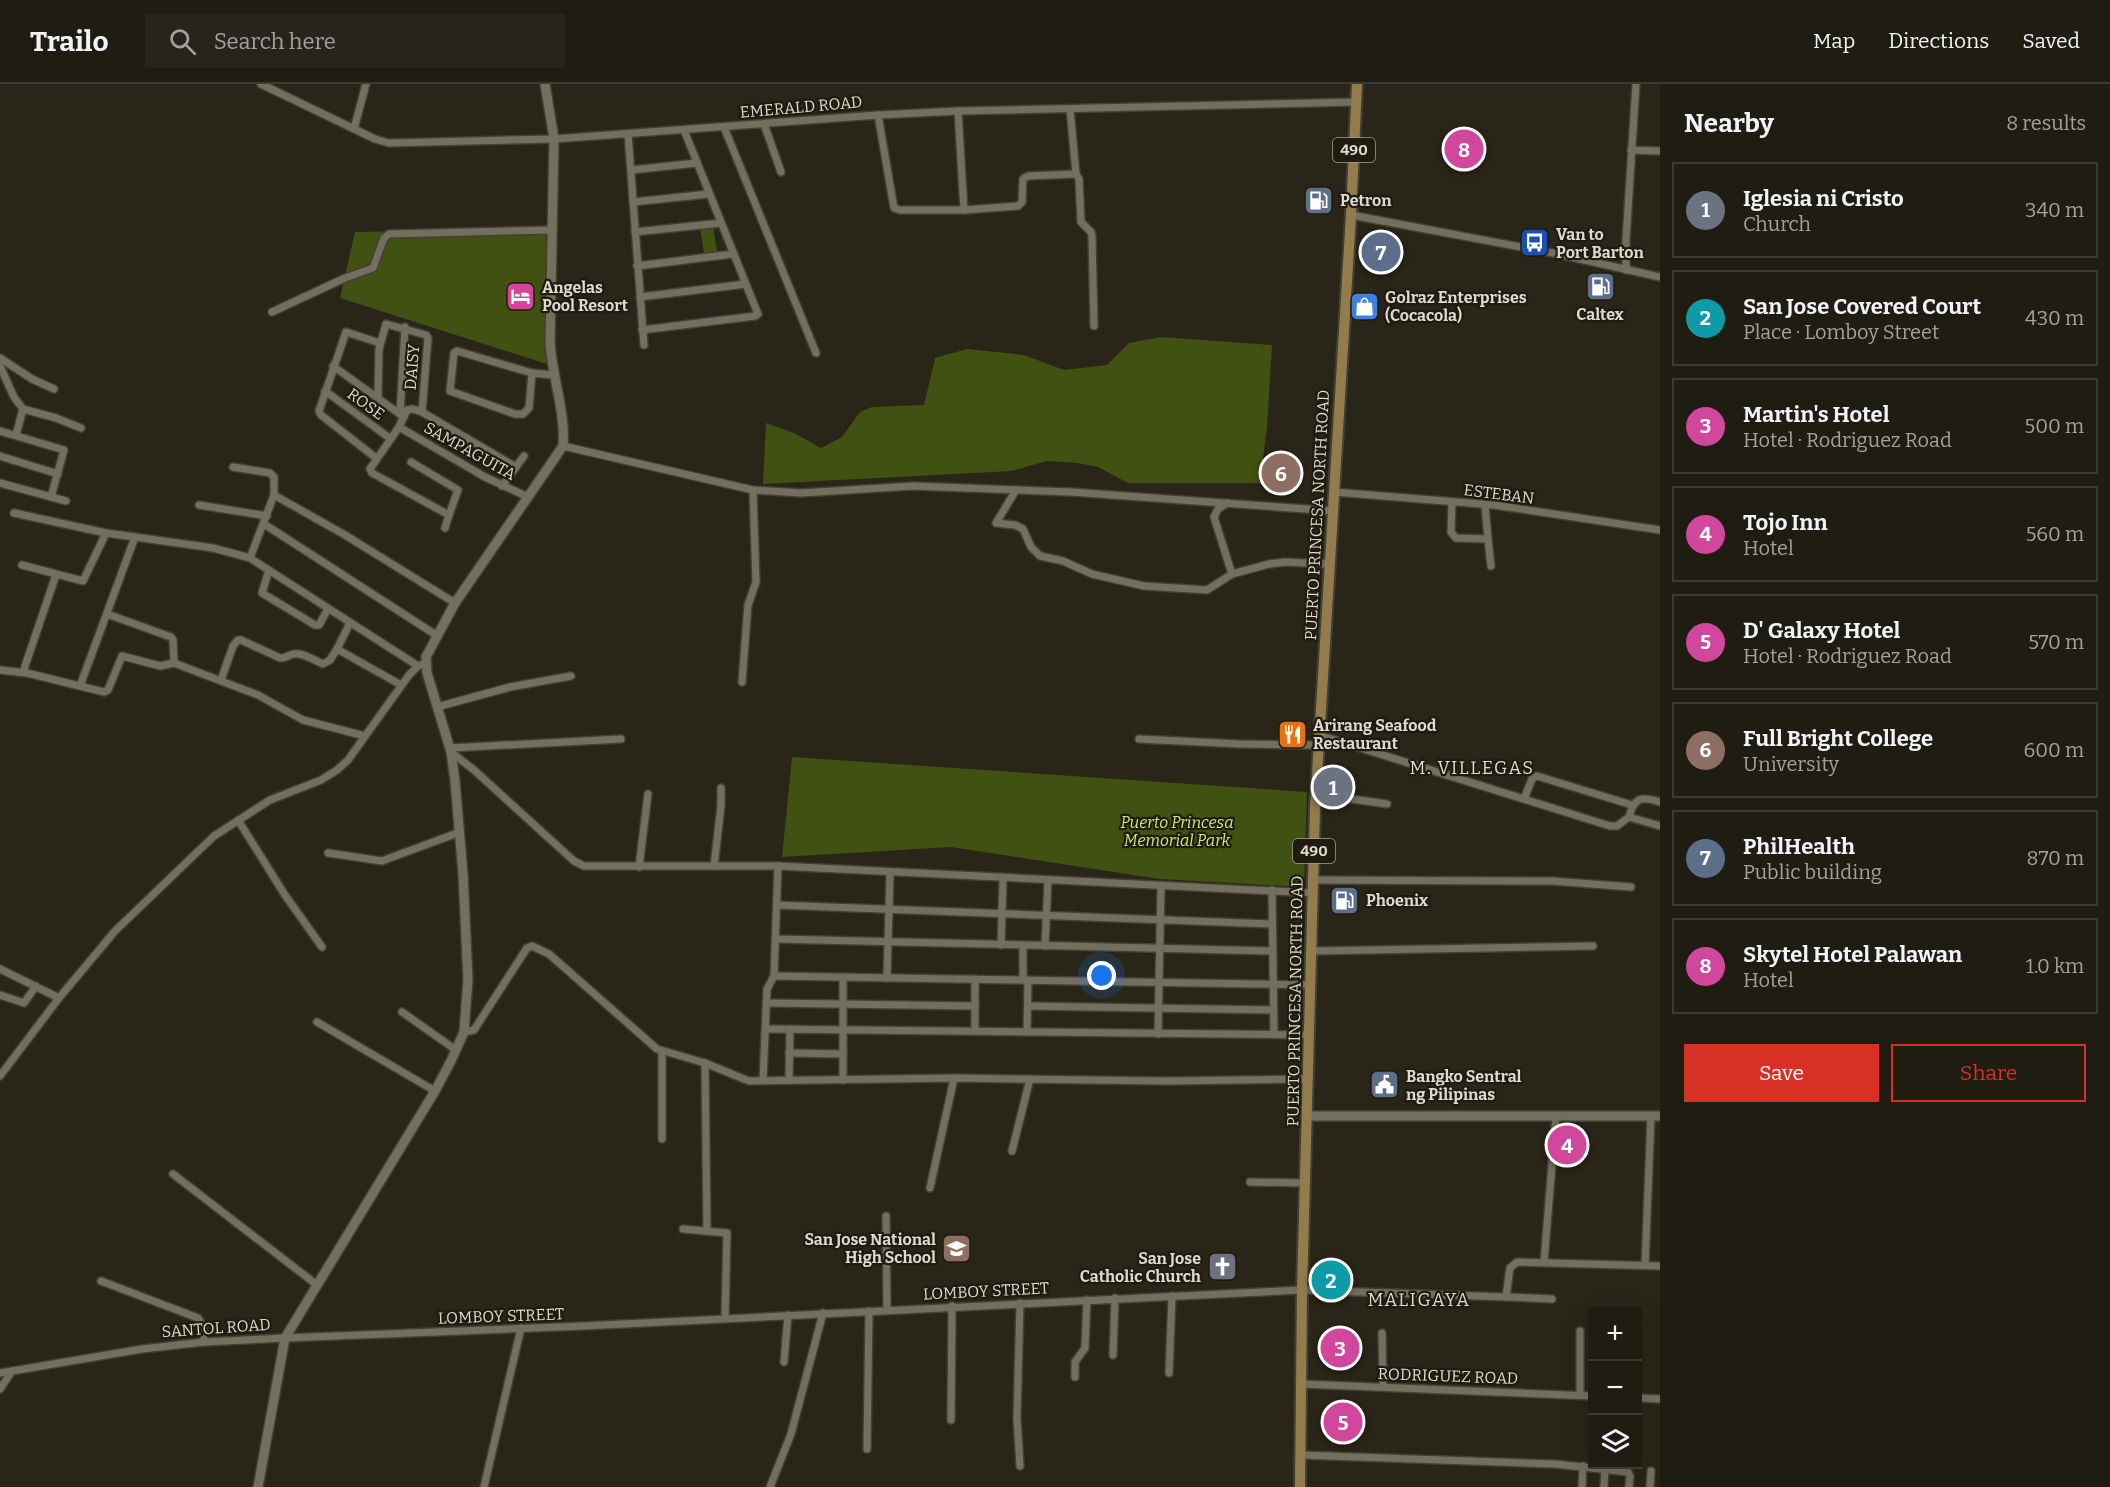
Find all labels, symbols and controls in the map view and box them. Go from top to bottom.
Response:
search box [145,14,565,68]
text: Trailo [30,25,109,58]
icon: search [166,25,199,58]
text: Search here [214,28,336,55]
text: Map [1813,28,1855,54]
text: Directions [1888,28,1989,54]
text: Saved [2022,28,2080,54]
street label: EMERALD ROAD [739,92,863,122]
text: Nearby [1684,108,1774,139]
text: 8 results [2006,111,2086,135]
pin: 8 [1444,126,1484,172]
road number: 490 [1333,138,1375,162]
fuel station icon: Petron [1303,184,1335,216]
text: Iglesia ni Cristo [1743,185,1904,212]
place label: Petron [1340,191,1392,210]
text: 1 [1701,198,1710,222]
text: 340 m [2025,198,2084,222]
text: Church [1743,212,1811,236]
place label: Van to Port Barton [1556,225,1645,262]
bus stop icon: Van to Port Barton [1519,227,1551,259]
pin: 7 [1362,230,1400,274]
fuel station icon: Caltex [1584,270,1616,302]
place label: Angelas Pool Resort [542,278,629,315]
hotel icon: Angelas Pool Resort [505,280,537,312]
place label: Golraz Enterprises (Cocacola) [1385,288,1527,325]
shop icon: Golraz Enterprises (Cocacola) [1348,290,1380,322]
text: San Jose Covered Court [1743,293,1981,320]
place label: Caltex [1576,305,1624,324]
text: 2 [1700,306,1711,330]
text: 430 m [2025,306,2084,330]
text: Place · Lomboy Street [1743,320,1939,344]
street label: DAISY [401,342,424,391]
street label: ROSE [344,384,388,424]
street label: PUERTO PRINCESA NORTH ROAD [1301,389,1333,641]
text: Martin's Hotel [1743,401,1890,428]
text: 3 [1700,414,1711,438]
text: 500 m [2025,414,2084,438]
street label: SAMPAGUITA [421,418,520,484]
text: Hotel · Rodriguez Road [1743,428,1952,452]
pin: 6 [1262,450,1300,496]
street label: ESTEBAN [1463,480,1536,508]
text: Tojo Inn [1743,509,1828,536]
text: 4 [1699,522,1712,546]
text: 560 m [2026,522,2084,546]
text: Hotel [1743,536,1794,560]
text: D' Galaxy Hotel [1743,617,1900,644]
text: 5 [1700,630,1711,654]
text: 570 m [2028,630,2084,654]
text: Hotel · Rodriguez Road [1743,644,1952,668]
place label: Arirang Seafood Restaurant [1313,716,1437,753]
restaurant icon: Arirang Seafood Restaurant [1276,718,1308,750]
text: Full Bright College [1743,725,1933,752]
text: 6 [1700,738,1711,762]
text: 600 m [2024,738,2084,762]
text: University [1743,752,1839,776]
district label: M. VILLEGAS [1409,757,1535,779]
pin: 1 [1314,764,1352,810]
park label: Puerto Princesa Memorial Park [1121,813,1234,850]
text: PhilHealth [1743,833,1855,860]
road number: 490 [1293,839,1335,863]
text: 7 [1700,846,1711,870]
text: 870 m [2026,846,2084,870]
text: Public building [1743,860,1882,884]
street label: PUERTO PRINCESA NORTH ROAD [1283,875,1307,1127]
fuel station icon: Phoenix [1329,884,1361,916]
place label: Phoenix [1366,891,1428,910]
text: Skytel Hotel Palawan [1743,941,1962,968]
text: 8 [1699,954,1712,978]
text: 1.0 km [2026,954,2084,978]
your location [1087,961,1116,990]
text: Hotel [1743,968,1794,992]
button: Save [1684,1044,1879,1102]
button: Share [1891,1044,2086,1102]
place label: Bangko Sentral ng Pilipinas [1406,1067,1522,1104]
public building icon: Bangko Sentral ng Pilipinas [1369,1069,1401,1101]
pin: 4 [1548,1122,1586,1168]
place label: San Jose National High School [804,1230,936,1267]
school or university icon: San Jose National High School [941,1232,973,1264]
place label: San Jose Catholic Church [1080,1249,1201,1286]
church icon: San Jose Catholic Church [1206,1251,1238,1283]
pin: 2 [1312,1258,1350,1302]
street label: LOMBOY STREET [922,1278,1050,1304]
district label: MALIGAYA [1367,1289,1471,1311]
street label: LOMBOY STREET [438,1304,564,1328]
map controls [1588,1307,1642,1469]
button: + [1588,1307,1642,1361]
street label: SANTOL ROAD [161,1315,271,1341]
pin: 3 [1320,1326,1360,1370]
button: − [1588,1361,1642,1415]
street label: RODRIGUEZ ROAD [1377,1364,1519,1388]
pin: 5 [1324,1400,1362,1444]
button: layers [1588,1415,1642,1469]

